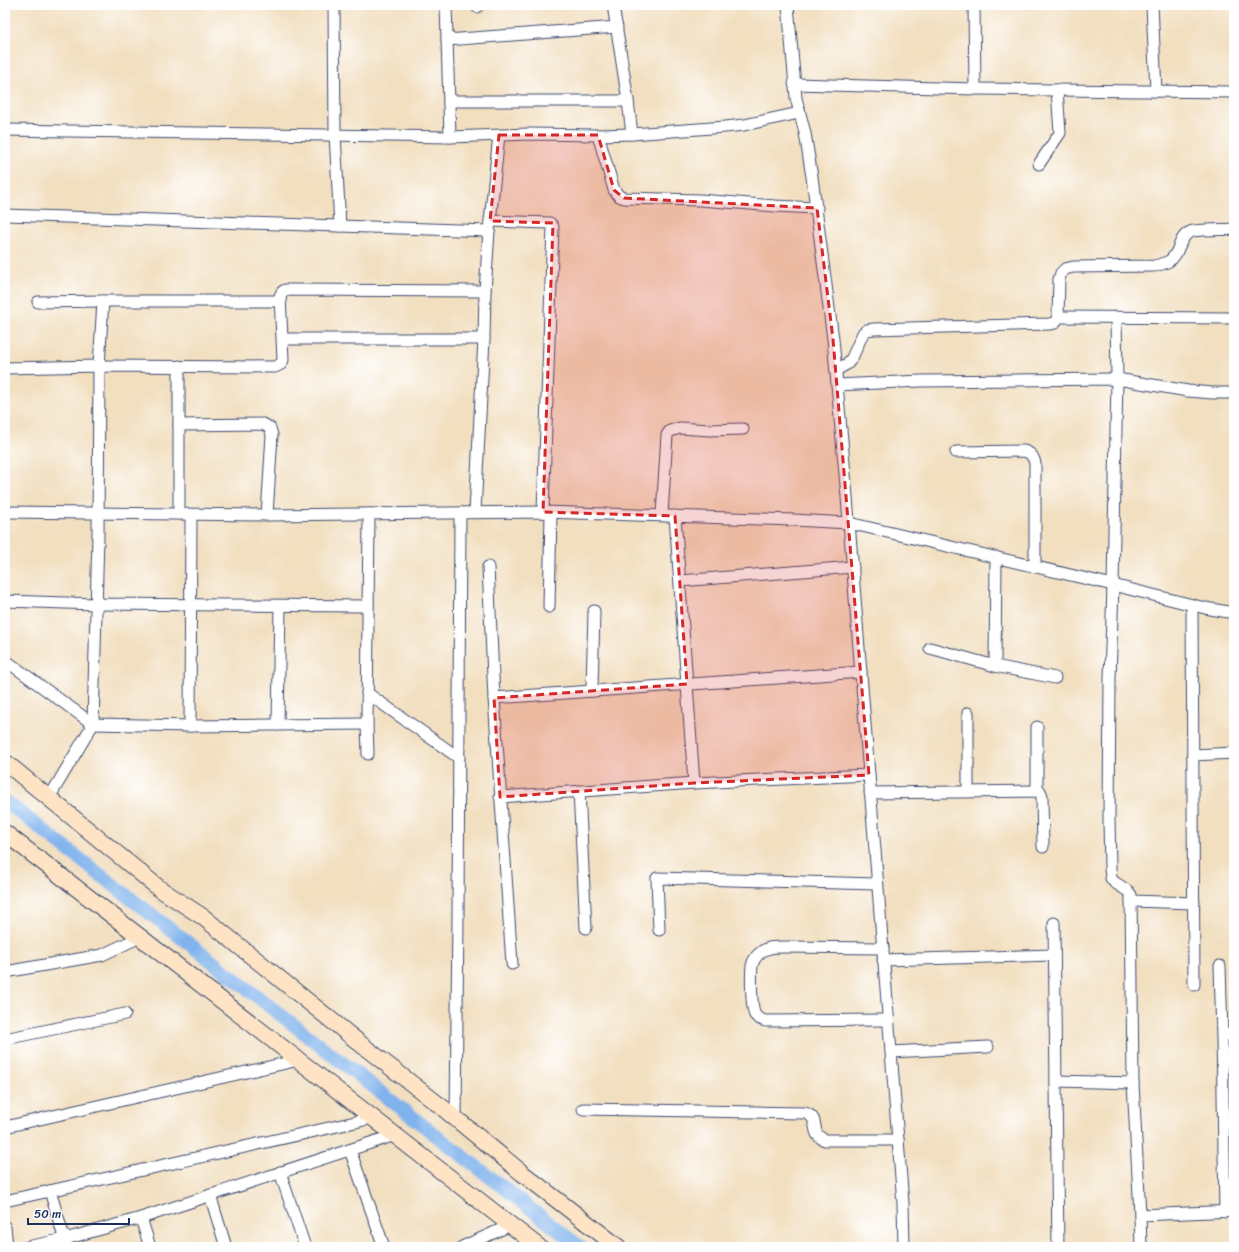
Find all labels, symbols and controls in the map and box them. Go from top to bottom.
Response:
scale bar [28,1200,129,1226]
text: 50 m [34,1203,61,1225]

